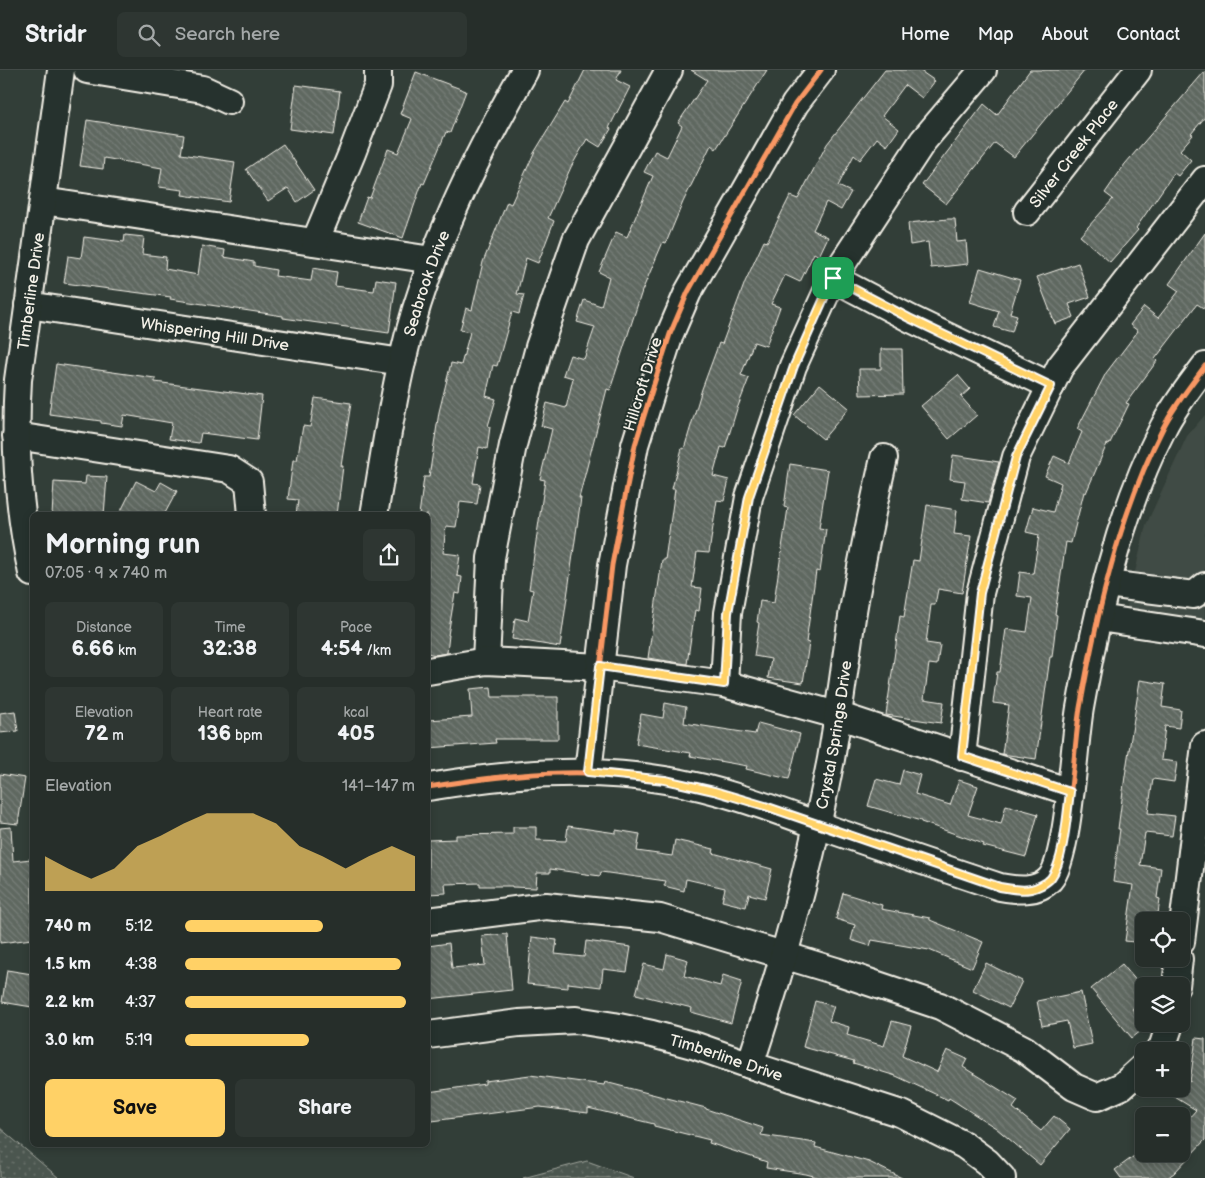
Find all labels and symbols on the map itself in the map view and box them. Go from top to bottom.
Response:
street label: Silver Creek Place [1026,95,1123,212]
street label: Seabrook Drive [401,228,455,339]
street label: Timberline Drive [14,231,49,351]
pin [812,257,854,299]
street label: Whispering Hill Drive [139,314,291,356]
street label: Hillcroft Drive [620,335,667,434]
street label: Crystal Springs Drive [813,659,857,811]
street label: Timberline Drive [667,1031,785,1086]

